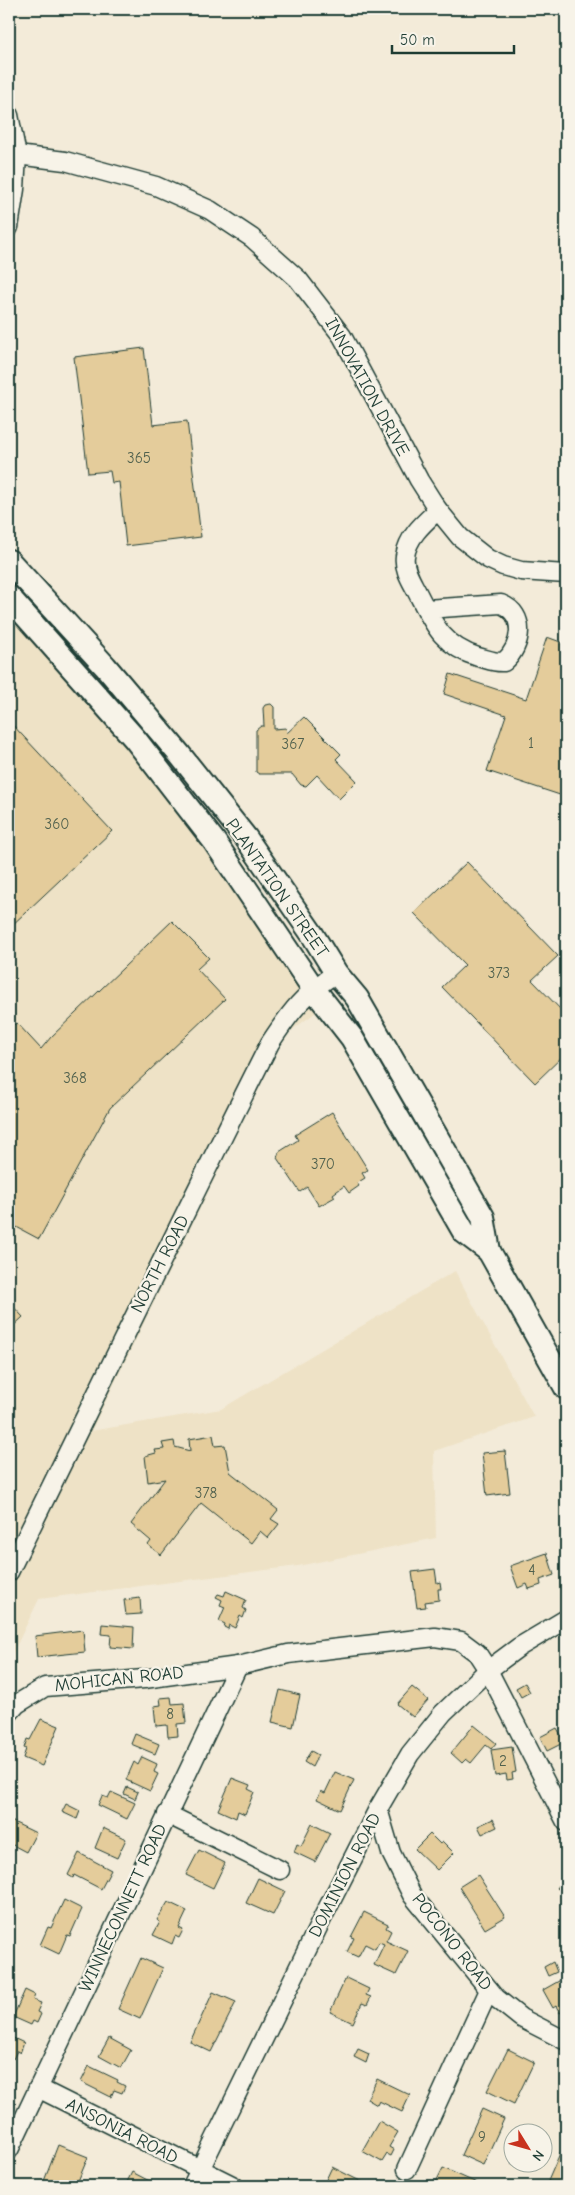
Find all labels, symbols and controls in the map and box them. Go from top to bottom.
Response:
scale bar [392,22,515,54]
text: 50 m [400,31,435,49]
street label: INNOVATION DRIVE [320,314,414,460]
house number: 365 [127,449,151,467]
house number: 1 [528,734,534,752]
house number: 367 [282,735,304,753]
street label: PLANTATION STREET [221,814,333,962]
house number: 360 [45,815,69,833]
house number: 373 [488,964,510,982]
house number: 368 [63,1069,87,1087]
house number: 370 [311,1155,335,1173]
street label: NORTH ROAD [126,1212,194,1316]
house number: 378 [195,1484,217,1502]
house number: 4 [528,1561,536,1579]
street label: MOHICAN ROAD [53,1662,185,1696]
house number: 8 [166,1705,174,1723]
house number: 2 [499,1752,507,1770]
street label: DOMINION ROAD [305,1809,385,1941]
street label: WINNECONNETT ROAD [75,1820,171,1996]
street label: POCONO ROAD [407,1889,497,1995]
street label: ANSONIA ROAD [62,2094,182,2168]
north arrow [502,2122,552,2172]
house number: 9 [478,2128,486,2146]
text: N [528,2147,548,2164]

